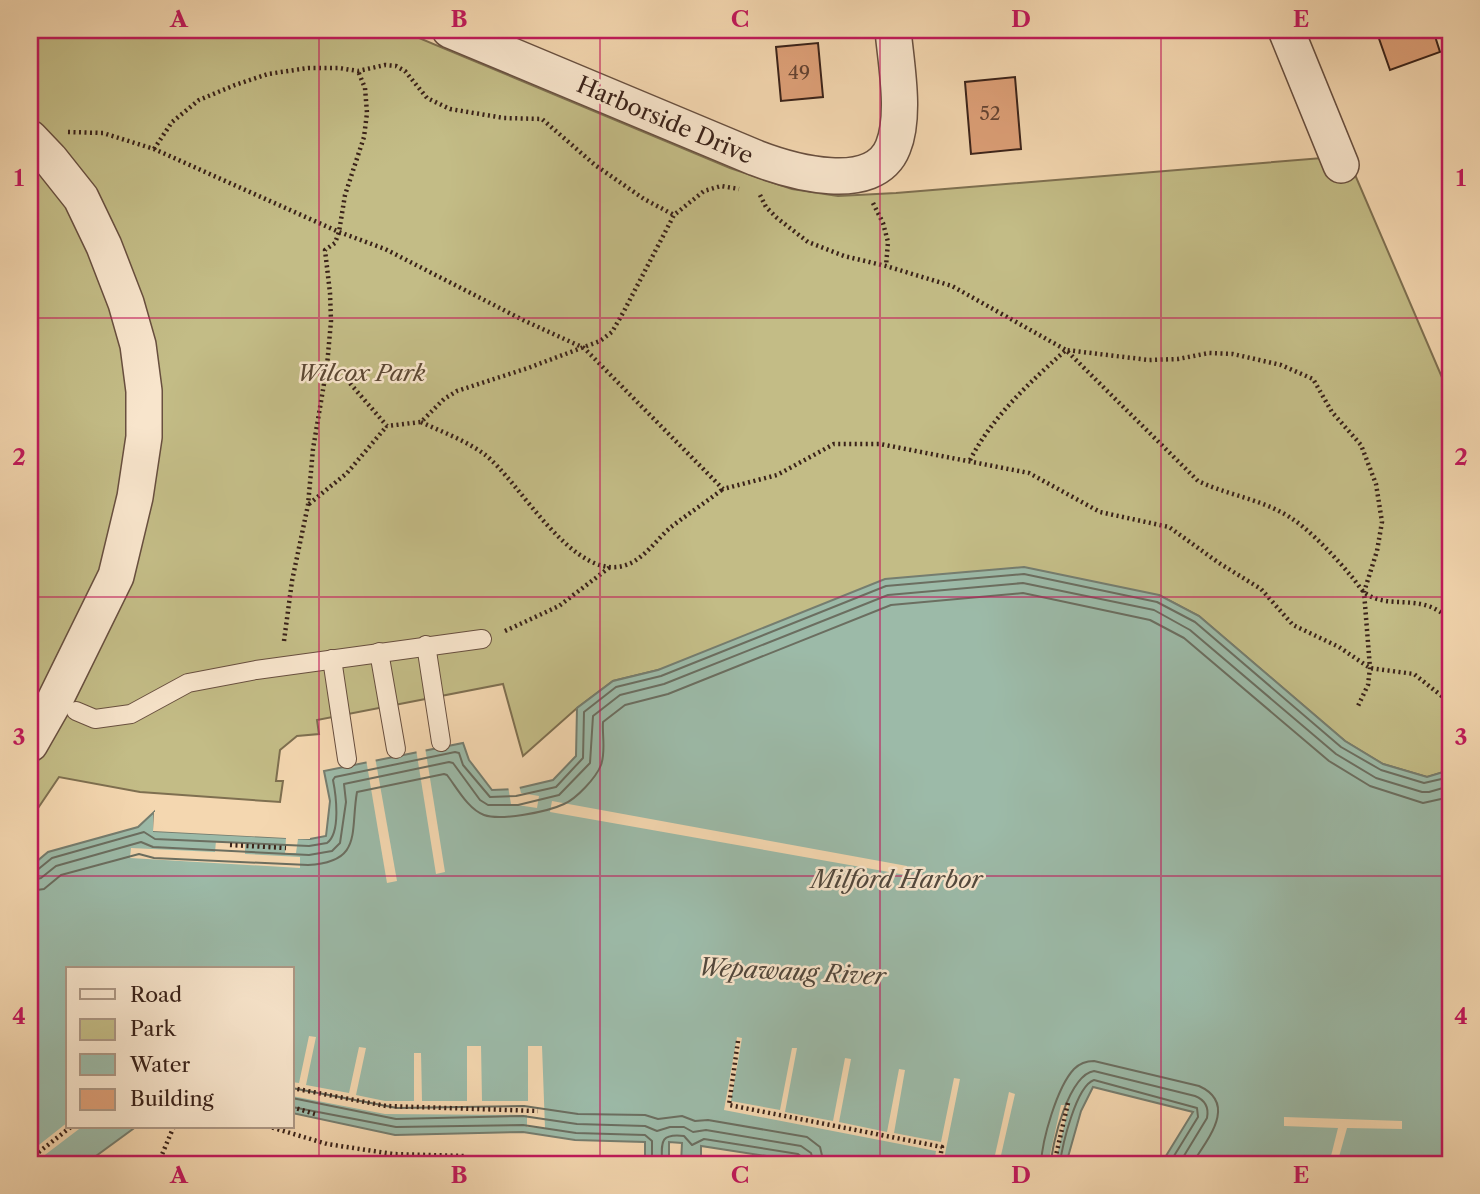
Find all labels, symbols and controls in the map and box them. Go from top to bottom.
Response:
text: A [169,5,189,33]
text: B [450,5,468,33]
text: C [731,5,749,33]
text: D [1011,5,1031,33]
text: E [1293,5,1309,33]
house number: 49 [788,61,810,84]
street label: Harborside Drive [573,70,757,170]
house number: 52 [979,102,1001,125]
text: 1 [14,164,25,192]
text: 1 [1456,164,1467,192]
park label: Wilcox Park [297,359,425,387]
text: 2 [12,443,26,471]
text: 2 [1454,443,1468,471]
text: 3 [13,723,26,751]
text: 3 [1455,723,1468,751]
water label: Milford Harbor [808,865,984,894]
water label: Wepawaug River [697,952,888,991]
legend [66,967,294,1128]
text: Road [130,982,182,1007]
text: 4 [12,1002,26,1030]
text: 4 [1454,1002,1468,1030]
text: Park [130,1016,176,1041]
text: Water [129,1052,190,1077]
text: Building [130,1086,215,1111]
text: A [169,1161,189,1189]
text: B [450,1161,468,1189]
text: C [731,1161,749,1189]
text: D [1011,1161,1031,1189]
text: E [1293,1161,1309,1189]

